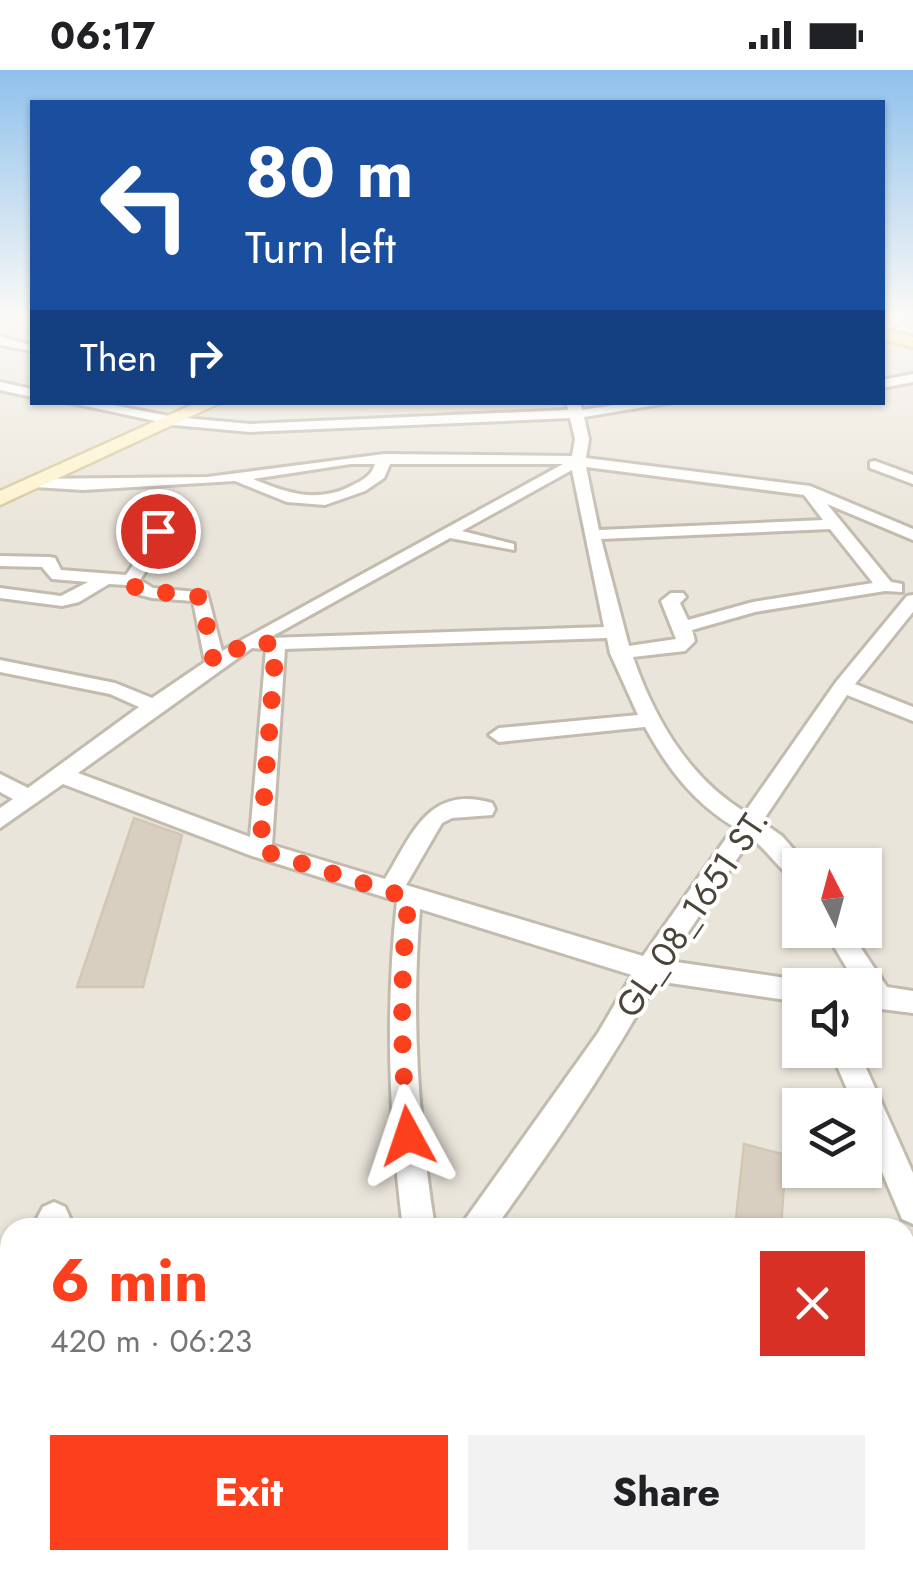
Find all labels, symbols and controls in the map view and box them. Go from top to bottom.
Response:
text: 06:17 [50,8,155,63]
text: 80 m [245,122,414,223]
icon: left [80,140,210,270]
text: Turn left [245,215,396,280]
text: Then [80,330,157,385]
icon: right [177,330,232,385]
pin [116,489,201,574]
icon: arrive [131,504,186,559]
street label: GL_08_1651 ST. [604,799,780,1027]
north arrow [782,848,882,948]
map controls [782,848,882,1188]
button: sound [782,968,882,1068]
position arrow [356,1084,460,1188]
button: layers [782,1088,882,1188]
text: 6 min [50,1237,208,1324]
button: close [760,1251,865,1356]
text: 420 m · 06:23 [50,1318,252,1364]
button: Exit [50,1435,448,1550]
button: Share [468,1435,865,1550]

